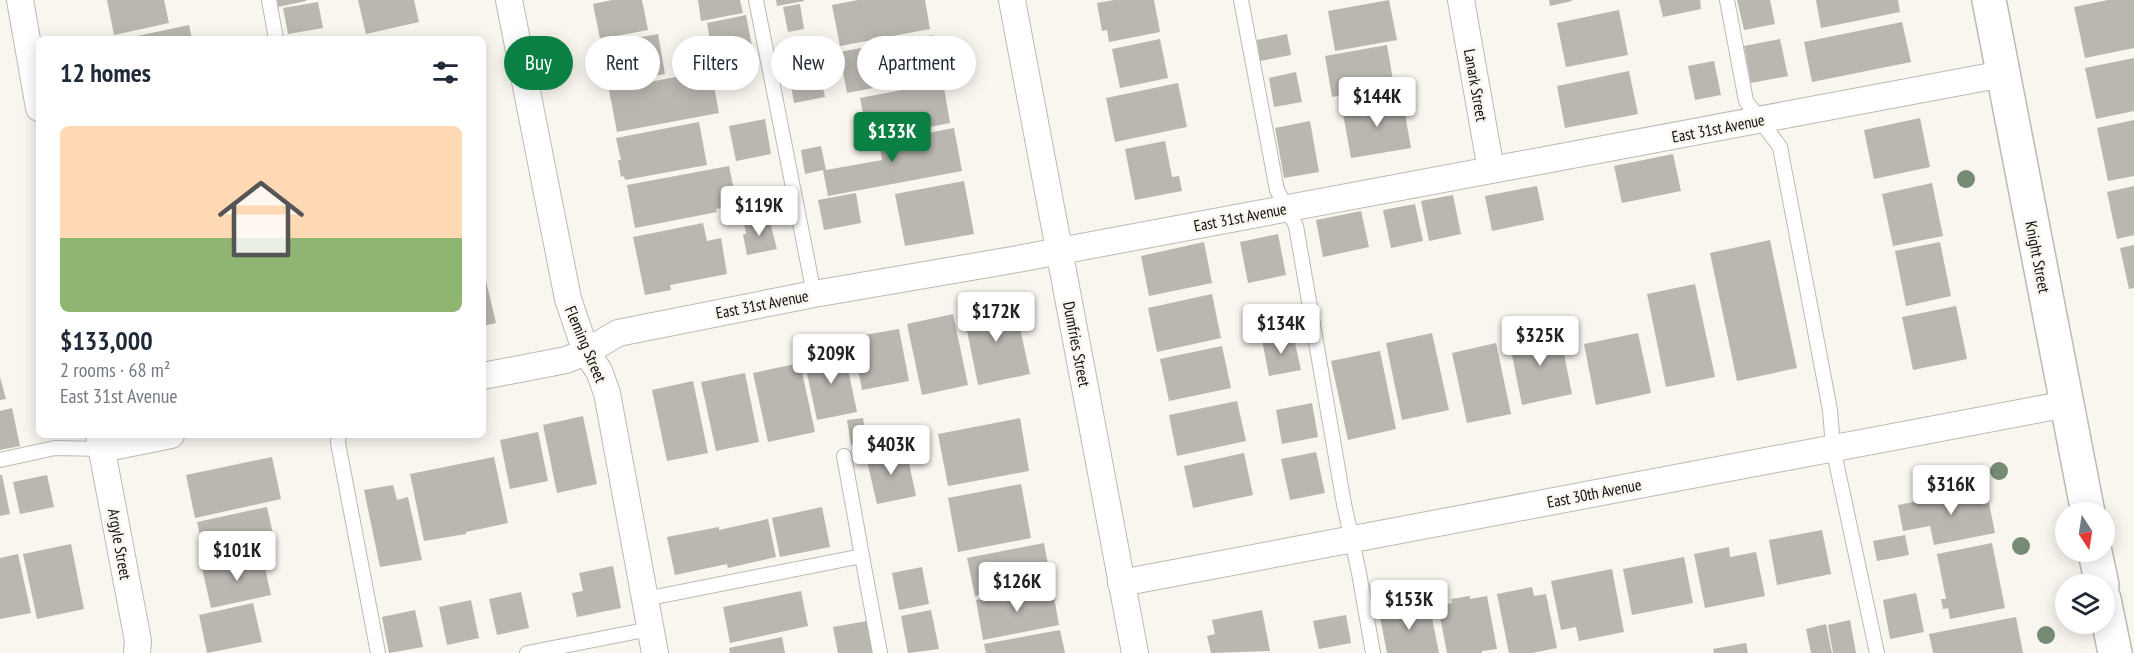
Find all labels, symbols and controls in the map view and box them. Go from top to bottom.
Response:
chip: Buy [504,36,573,90]
chip: Rent [585,36,660,90]
chip: Filters [672,36,759,90]
chip: New [771,36,845,90]
chip: Apartment [857,36,976,90]
street label: Lanark Street [1460,47,1492,123]
text: 12 homes [60,56,151,89]
icon: filters [429,56,462,89]
pin: $144K [1335,77,1419,128]
text: $144K [1353,83,1401,109]
street label: East 31st Avenue [1670,109,1766,147]
pin: $133K [850,112,934,163]
text: $133K [868,118,916,144]
icon: home [207,165,315,273]
pin: $119K [717,186,801,237]
text: $119K [735,192,783,218]
street label: East 31st Avenue [1192,198,1288,236]
street label: Knight Street [2021,219,2055,295]
street label: East 31st Avenue [714,285,810,323]
pin: $172K [954,292,1038,343]
text: $172K [972,298,1020,324]
street label: Dumfries Street [1059,300,1095,389]
street label: Fleming Street [561,303,611,386]
pin: $134K [1239,304,1323,355]
text: $134K [1257,310,1305,336]
pin: $325K [1498,316,1582,367]
text: $325K [1516,322,1564,348]
text: $133,000 [60,324,153,357]
pin: $209K [789,334,873,385]
text: $209K [807,340,855,366]
text: 2 rooms · 68 m² [60,357,170,383]
text: East 31st Avenue [60,383,178,409]
pin: $403K [849,425,933,476]
text: $403K [867,431,915,457]
pin: $316K [1909,465,1993,516]
text: $316K [1927,471,1975,497]
street label: East 30th Avenue [1545,474,1643,512]
north arrow [2055,502,2115,562]
map controls [2055,502,2115,634]
street label: Argyle Street [104,507,136,582]
pin: $101K [195,531,279,582]
text: $101K [213,537,261,563]
pin: $126K [975,562,1059,613]
text: $126K [993,568,1041,594]
button: layers [2055,574,2115,634]
pin: $153K [1367,580,1451,631]
text: $153K [1385,586,1433,612]

